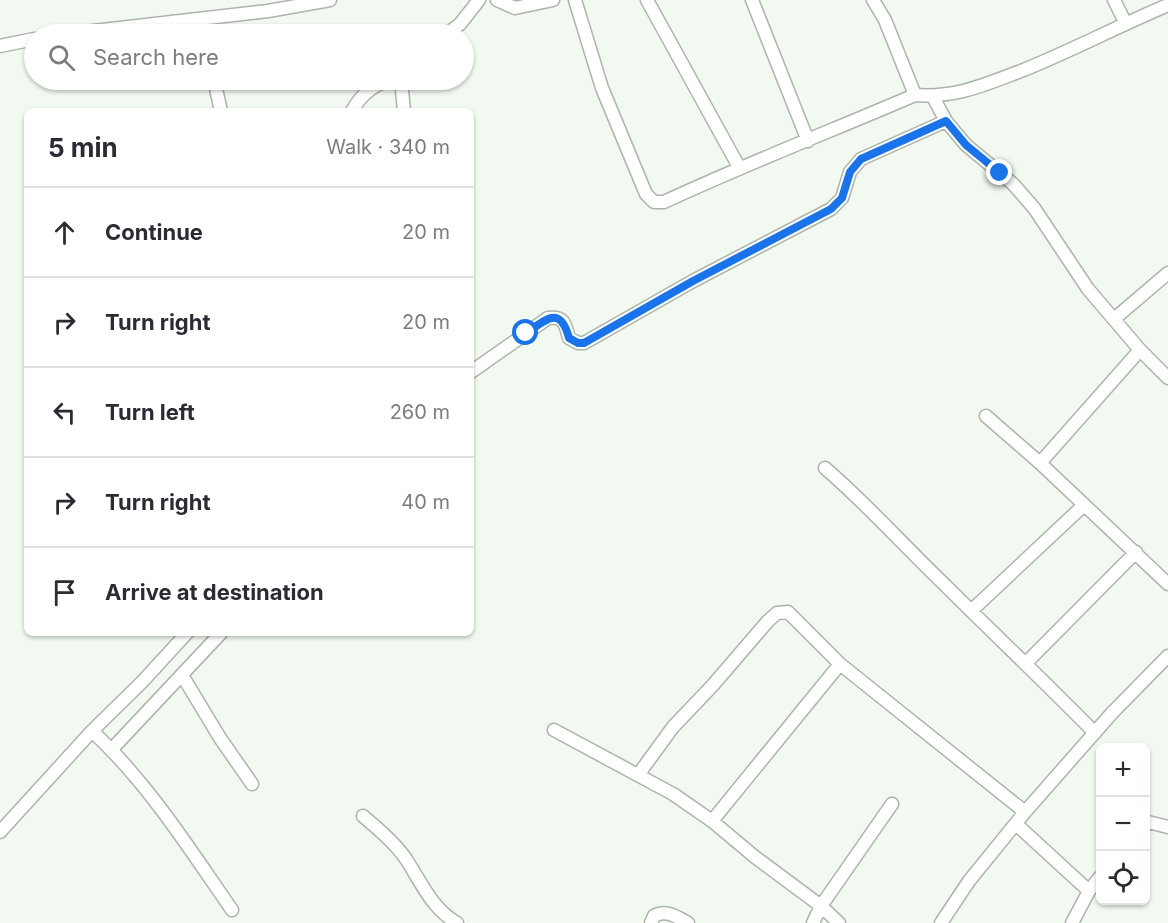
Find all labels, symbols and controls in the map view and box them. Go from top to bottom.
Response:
search box [24,24,474,90]
icon: search [45,41,78,74]
text: Search here [93,44,219,70]
text: 5 min [48,132,118,163]
text: Walk · 340 m [326,135,450,159]
route end [986,159,1012,185]
icon: ahead [48,216,81,249]
text: Continue [105,219,203,245]
text: 20 m [402,220,450,244]
icon: right [48,306,81,339]
text: Turn right [105,309,211,335]
text: 20 m [402,310,450,334]
route start [512,319,538,345]
icon: left [48,396,81,429]
text: Turn left [105,399,195,425]
text: 260 m [390,400,450,424]
icon: right [48,486,81,519]
text: Turn right [105,489,211,515]
text: 40 m [401,490,450,514]
icon: arrive [48,576,81,609]
text: Arrive at destination [105,579,324,605]
map controls [1096,743,1150,905]
button: + [1096,743,1150,797]
button: − [1096,797,1150,851]
button: locate [1096,851,1150,905]

